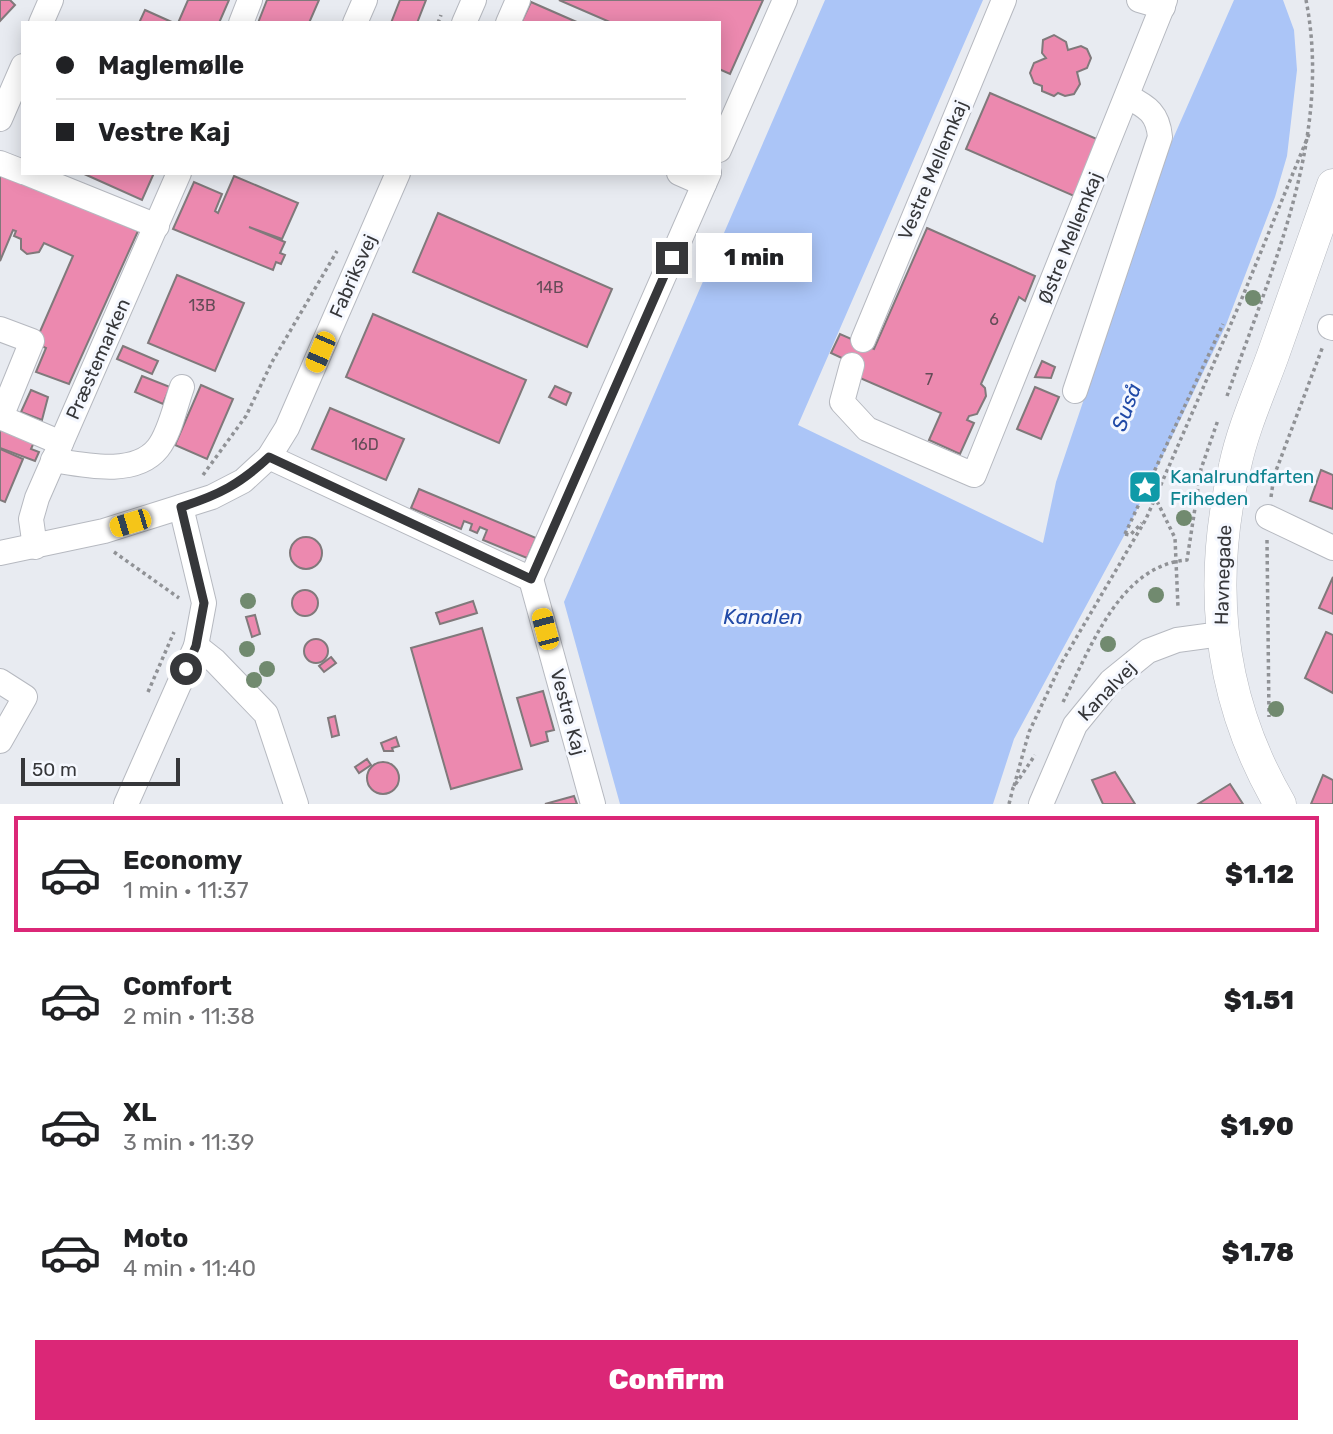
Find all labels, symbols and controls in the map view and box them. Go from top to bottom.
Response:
text: Maglemølle [98,50,244,81]
street label: Vestre Mellemkaj [893,97,973,243]
text: Vestre Kaj [98,117,230,148]
street label: Østre Mellemkaj [1033,169,1107,307]
street label: Fabriksvej [324,231,382,321]
callout: 1 min [696,233,812,282]
route end [656,242,688,274]
text: 1 min [724,243,784,271]
house number: 14B [536,278,564,297]
street label: Præstemarken [61,295,135,423]
house number: 13B [188,296,216,315]
house number: 6 [989,310,999,329]
car [303,329,338,375]
house number: 7 [925,370,933,389]
water label: Suså [1106,380,1146,434]
house number: 16D [351,435,379,454]
place label: Kanalrundfarten Friheden [1170,465,1314,510]
place icon: Kanalrundfarten Friheden [1126,468,1164,506]
car [107,507,154,539]
street label: Havnegade [1210,524,1236,626]
water label: Kanalen [723,604,803,629]
car [530,606,561,652]
route start [170,653,202,685]
street label: Kanalvej [1073,656,1141,726]
street label: Vestre Kaj [545,666,591,758]
scale bar [21,755,180,787]
text: 50 m [32,758,77,781]
icon: car [39,843,102,906]
text: Economy [123,845,242,876]
text: $1.12 [1225,859,1294,890]
text: 1 min · 11:37 [123,876,249,904]
icon: car [39,969,102,1032]
text: Comfort [123,971,232,1002]
text: $1.51 [1224,985,1294,1016]
text: 2 min · 11:38 [123,1002,255,1030]
icon: car [39,1095,102,1158]
text: XL [123,1097,156,1128]
text: $1.90 [1220,1111,1294,1142]
text: 3 min · 11:39 [123,1128,254,1156]
icon: car [39,1221,102,1284]
text: Moto [123,1223,188,1254]
text: $1.78 [1222,1237,1294,1268]
text: 4 min · 11:40 [123,1254,256,1282]
button: Confirm [35,1340,1298,1420]

